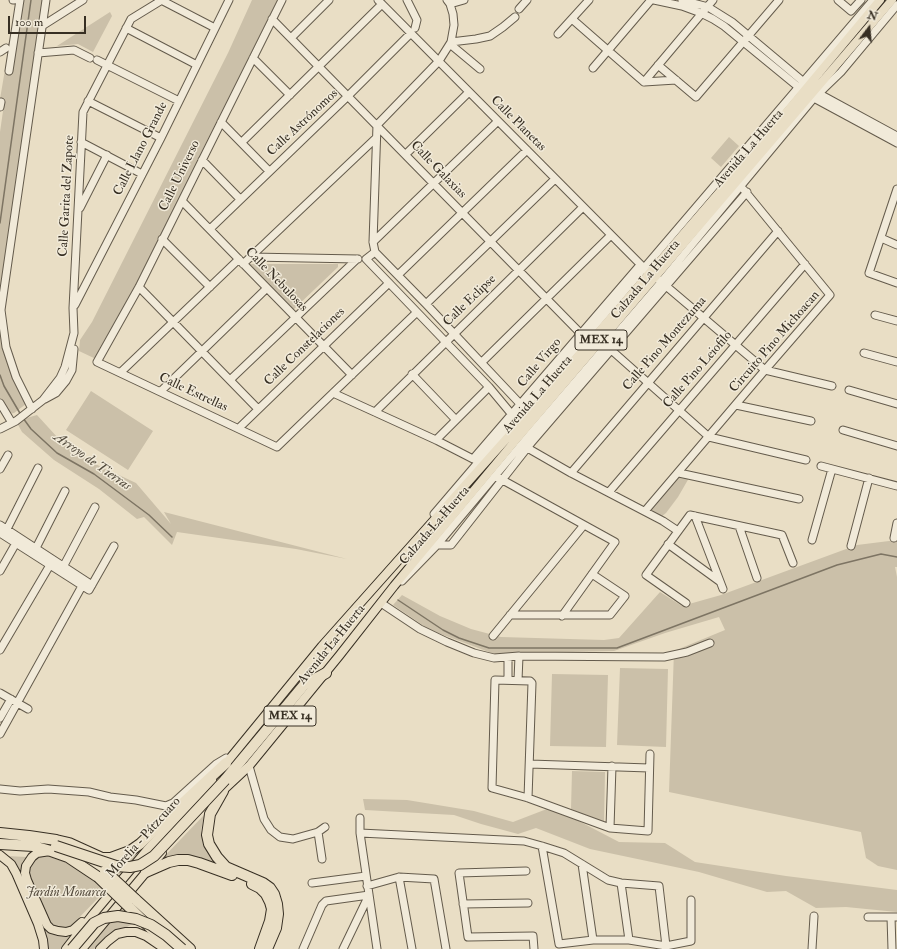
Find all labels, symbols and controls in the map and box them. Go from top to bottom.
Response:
scale bar [10,8,88,34]
north arrow [849,8,889,48]
text: N [866,8,879,24]
text: 100 m [15,15,43,30]
street label: Calle Astrónomos [264,86,342,160]
street label: Calle Planetas [487,93,549,155]
street label: Calle Llano Grande [111,100,171,198]
street label: Avenida La Huerta [711,107,787,191]
street label: Calle Garita del Zapote [56,135,78,257]
street label: Calle Universo [156,138,204,214]
street label: Calle Galaxias [407,138,469,202]
street label: Calzada La Huerta [608,237,684,323]
street label: Calle Nebulosas [241,245,311,315]
street label: Calle Eclipse [440,272,500,330]
street label: Circuito Pino Michoacan [727,288,823,396]
street label: Calle Pino Montezuma [620,294,710,394]
street label: Calle Constelaciones [261,304,349,390]
street label: Calle Pino Leiofilo [660,328,736,412]
road number: MEX 14 [575,330,627,350]
street label: Calle Virgo [515,335,565,391]
street label: Avenida La Huerta [500,353,576,437]
street label: Calle Estrellas [156,370,230,416]
water label: Arroyo de Tierras [50,429,134,495]
street label: Calzada La Huerta [397,484,473,568]
street label: Avenida La Huerta [295,602,369,688]
road number: MEX 14 [264,706,316,726]
street label: Morelia - Pátzcuaro [104,794,184,882]
park label: Jardín Monarca [26,885,106,901]

